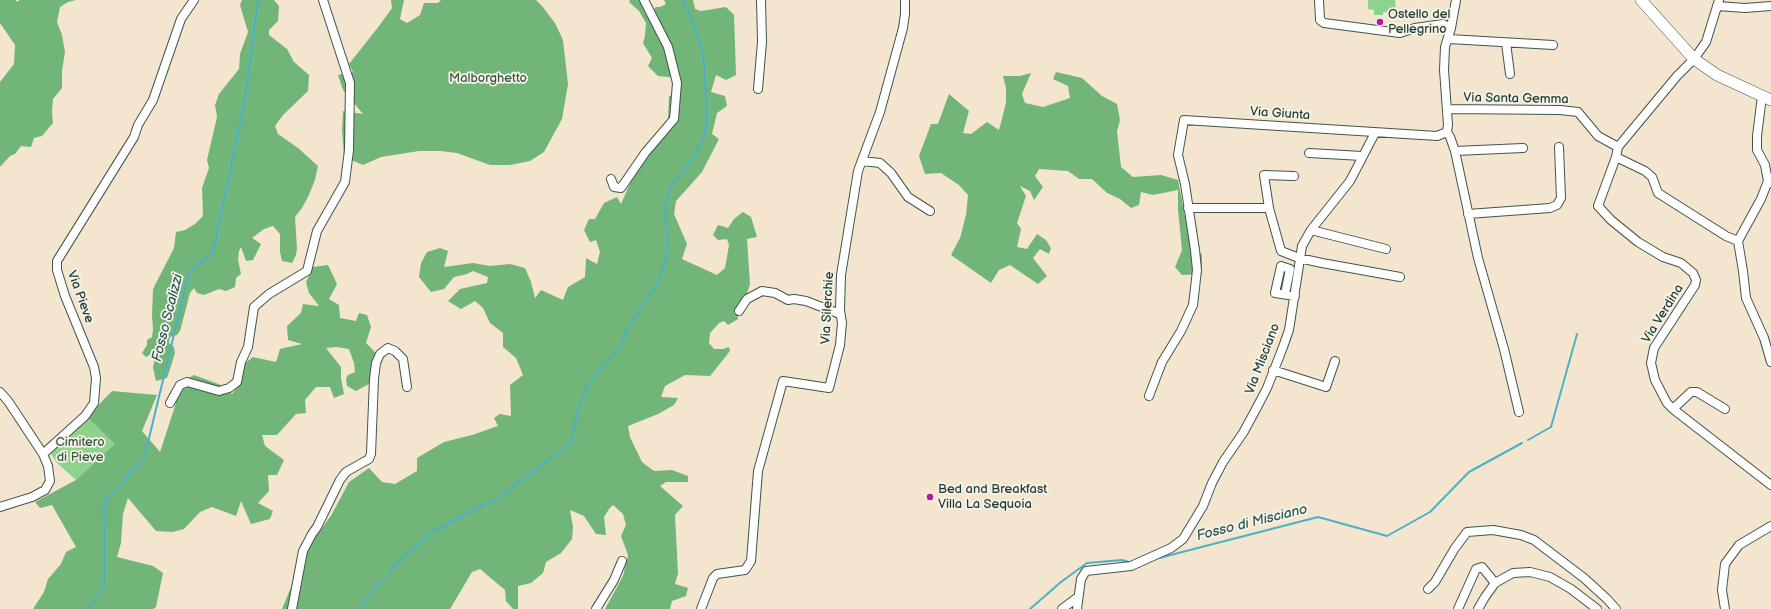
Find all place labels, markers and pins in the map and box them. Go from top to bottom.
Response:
place label: Ostello del Pellegrino [1388,7,1450,38]
marker: Ostello del Pellegrino [1375,17,1385,27]
place label: Bed and Breakfast Villa La Sequoia [938,482,1047,513]
marker: Bed and Breakfast Villa La Sequoia [925,492,935,502]

